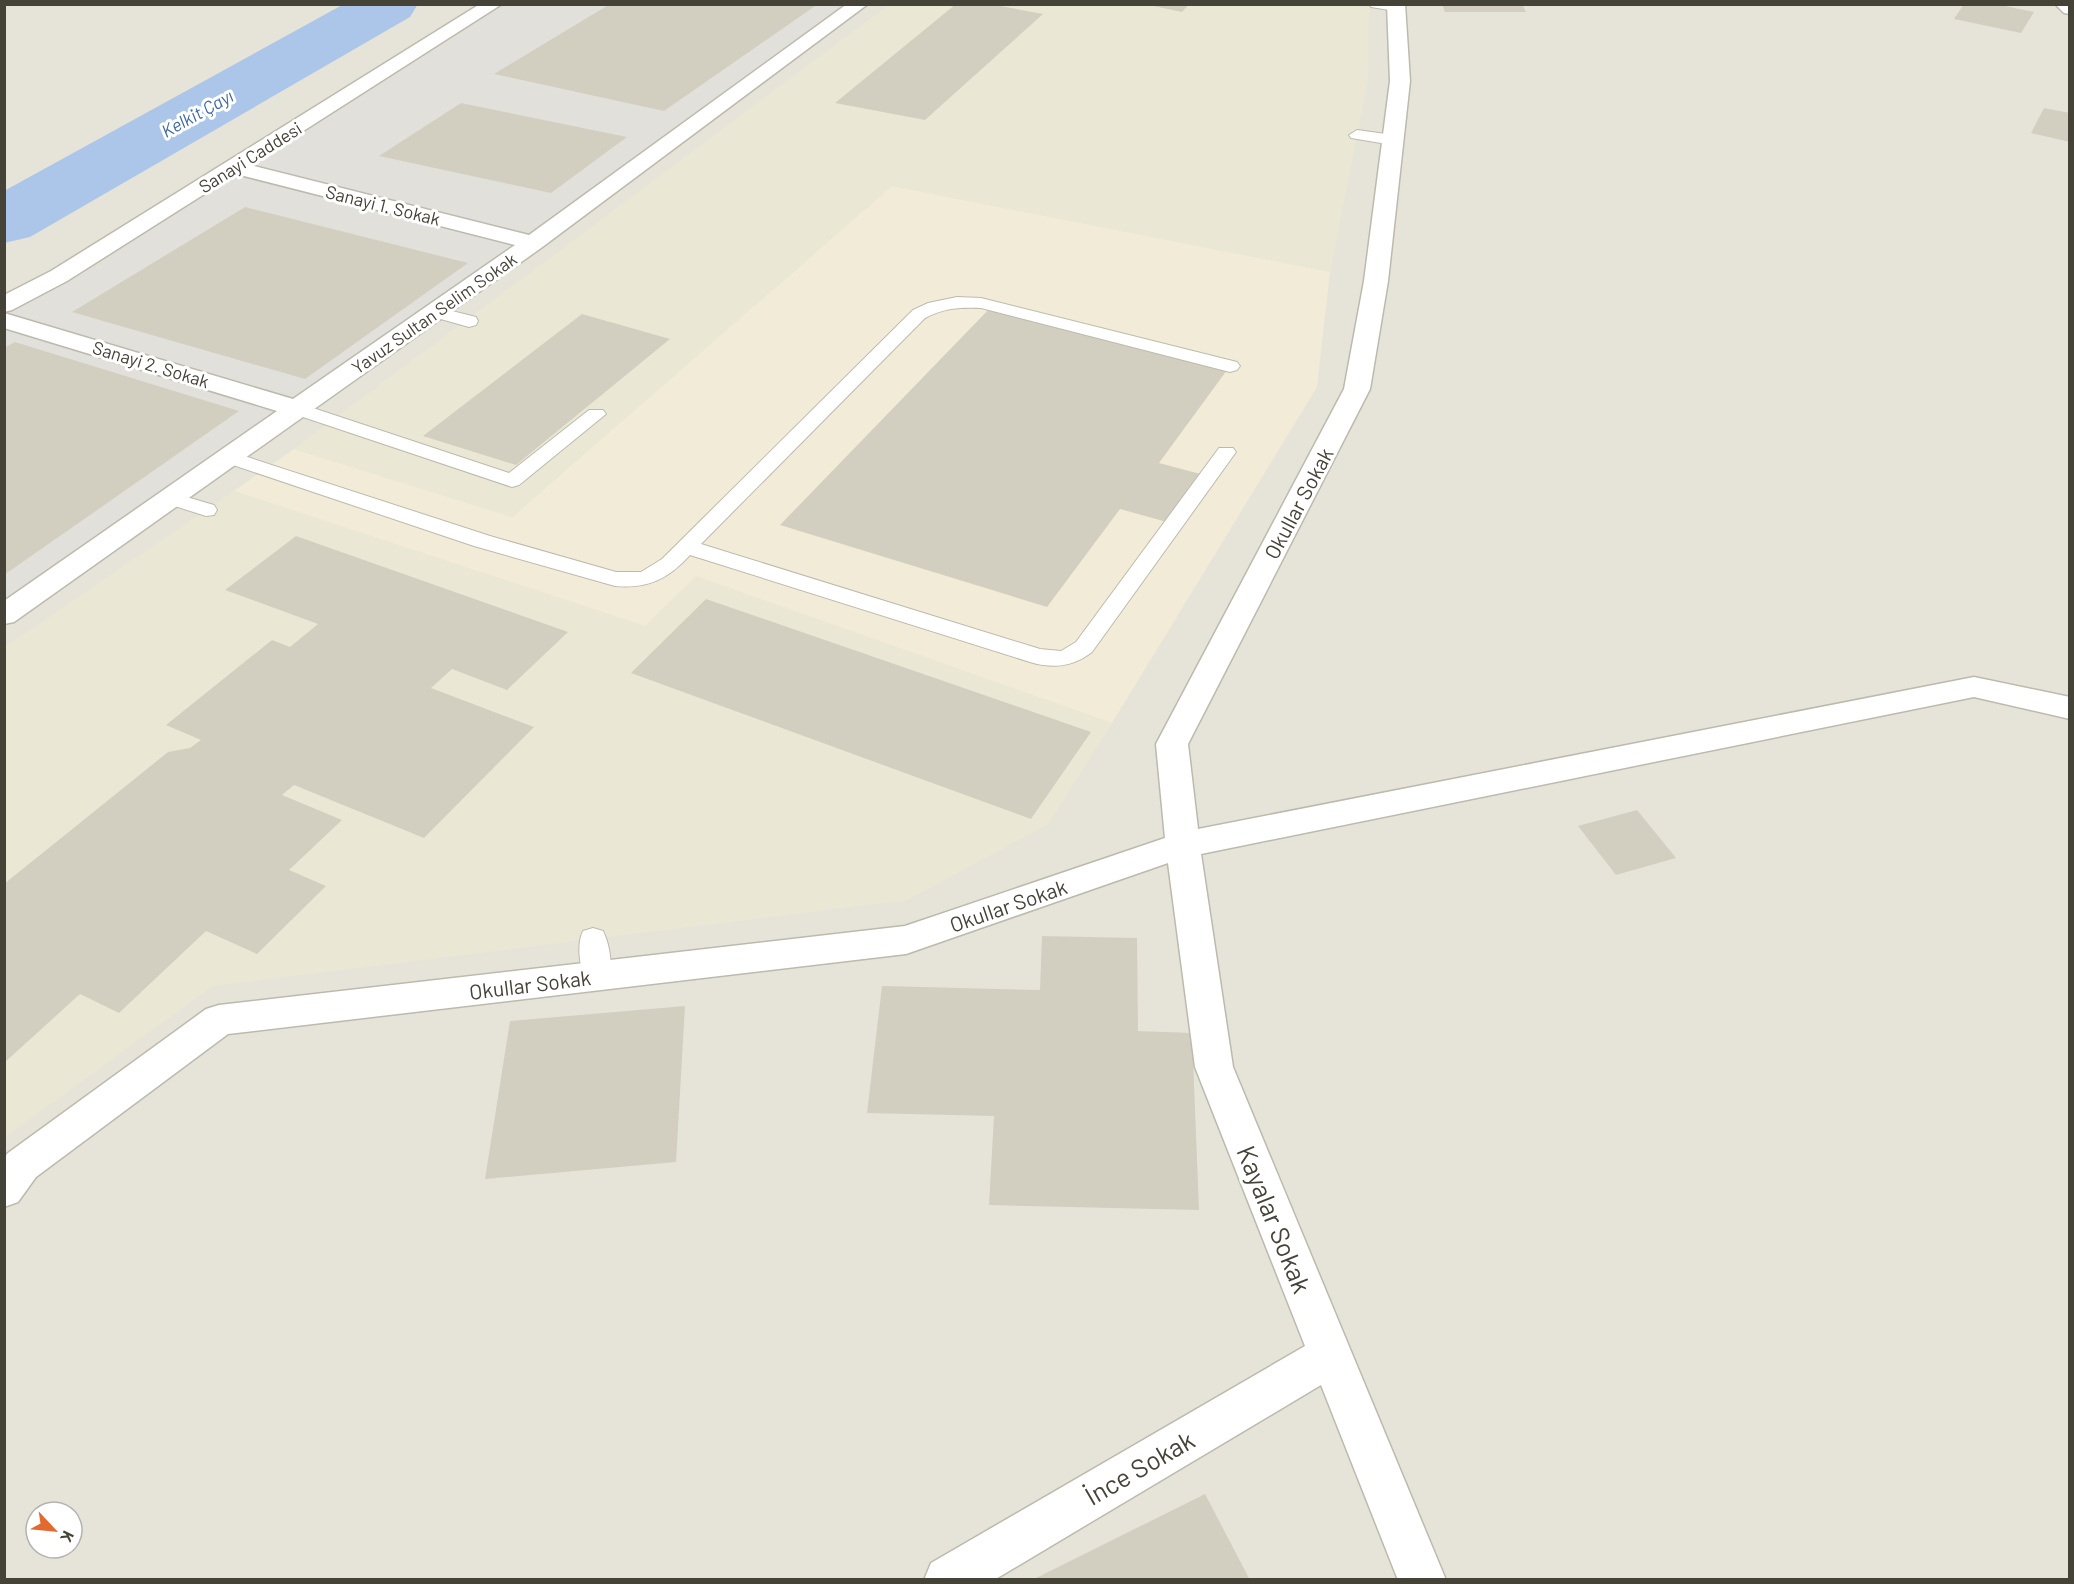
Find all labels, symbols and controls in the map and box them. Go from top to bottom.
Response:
water label: Kelkit Çayı [157,84,237,142]
street label: Sanayi Caddesi [194,117,306,197]
street label: Sanayi 1. Sokak [323,180,443,230]
street label: Yavuz Sultan Selim Sokak [347,248,521,378]
street label: Sanayi 2. Sokak [90,336,212,392]
street label: Okullar Sokak [1258,443,1338,563]
street label: Okullar Sokak [946,873,1070,937]
street label: Okullar Sokak [468,964,592,1004]
street label: Kayalar Sokak [1231,1141,1319,1297]
street label: İnce Sokak [1079,1423,1199,1511]
north arrow [24,1500,84,1560]
text: K [57,1528,79,1545]

